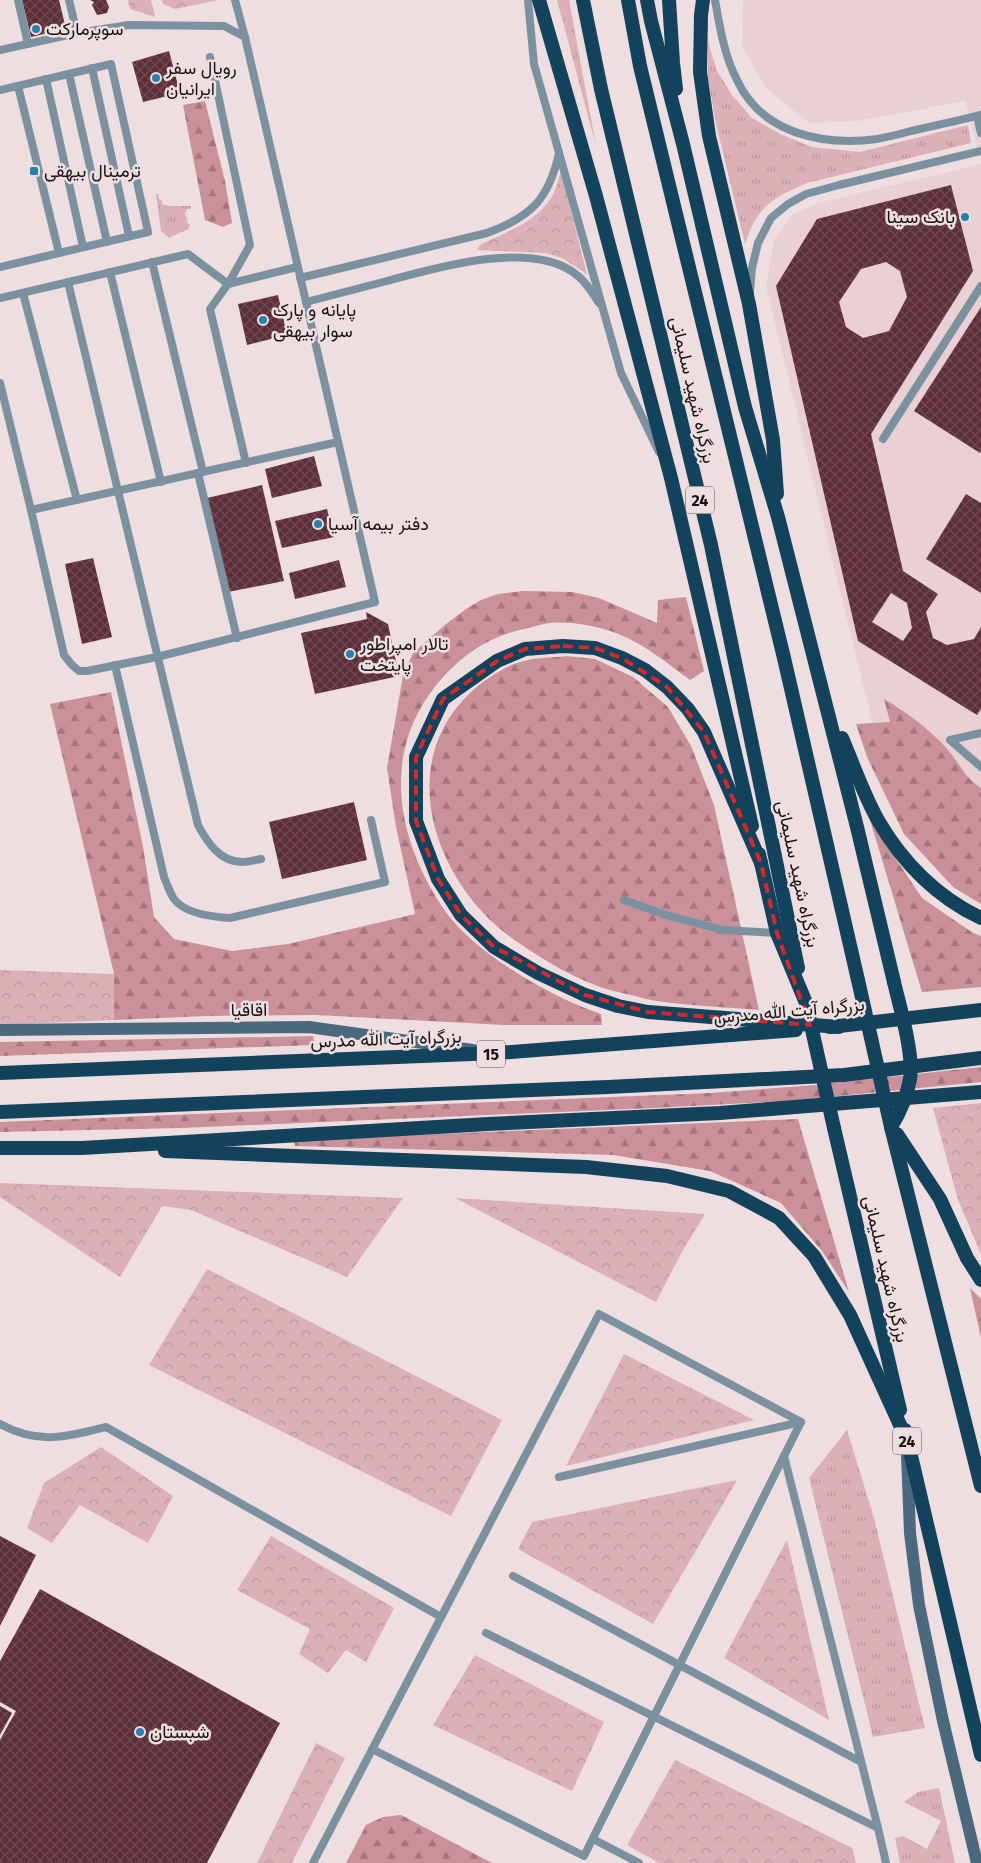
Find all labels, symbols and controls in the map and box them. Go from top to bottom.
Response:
place label: سوپرمارکت [46,18,123,41]
marker: سوپرمارکت [30,23,42,35]
place label: رویال سفر ایرانیان [165,57,237,100]
marker: رویال سفر ایرانیان [150,72,162,84]
place label: ترمینال بیهقی [44,160,141,182]
marker: ترمینال بیهقی [28,165,40,177]
place label: بانک سینا [887,206,955,228]
marker: بانک سینا [959,211,971,223]
place label: پایانه و پارک سوار بیهقی [273,299,356,342]
marker: پایانه و پارک سوار بیهقی [257,314,269,326]
street label: بزرگراه شهید سلیمانی [665,315,721,465]
road number: 24 [686,486,714,514]
place label: دفتر بیمه آسیا [328,513,429,535]
marker: دفتر بیمه آسیا [312,518,324,530]
place label: تالار امپراطور پایتخت [359,633,449,677]
marker: تالار امپراطور پایتخت [344,648,356,660]
street label: بزرگراه شهید سلیمانی [772,798,824,950]
street label: بزرگراه آیت الله مدرس [713,993,865,1029]
street label: اقاقیا [231,999,267,1021]
street label: بزرگراه آیت الله مدرس [310,1025,462,1053]
road number: 15 [477,1040,505,1068]
street label: بزرگراه شهید سلیمانی [858,1194,914,1344]
road number: 24 [893,1428,921,1454]
place label: شبستان [150,1721,209,1743]
marker: شبستان [134,1726,146,1738]

